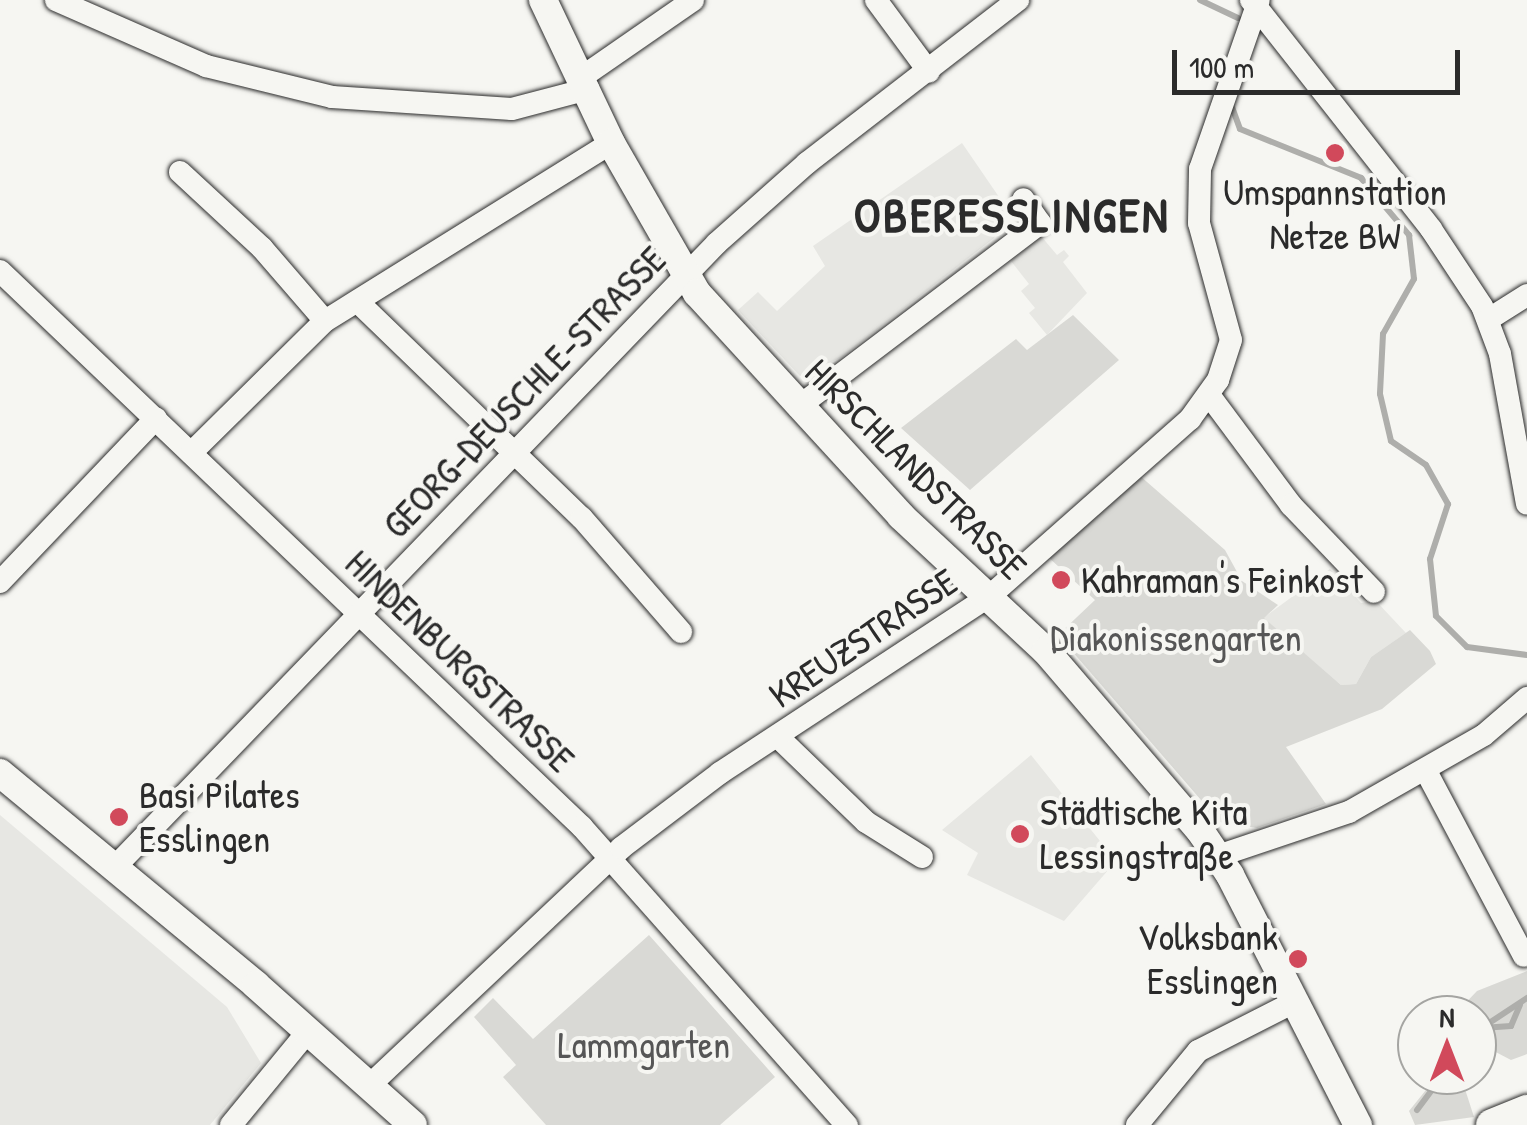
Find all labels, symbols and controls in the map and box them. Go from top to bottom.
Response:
scale bar [1177,30,1464,92]
text: 100 m [1189,47,1254,87]
marker: Umspannstation Netze BW [1324,142,1346,164]
place label: Umspannstation Netze BW [1223,169,1447,258]
district label: OBERESSLINGEN [854,186,1170,244]
street label: GEORG-DEUSCHLE-STRASSE [373,237,675,547]
street label: HIRSCHLANDSTRASSE [796,349,1036,589]
street label: HINDENBURGSTRASSE [336,540,584,782]
place label: Kahraman's Feinkost [1081,557,1363,603]
street label: KREUZSTRASSE [760,558,966,718]
marker: Kahraman's Feinkost [1050,569,1072,591]
park label: Diakonissengarten [1050,615,1302,661]
place label: Basi Pilates Esslingen [139,772,300,862]
place label: Städtische Kita Lessingstraße [1040,789,1247,878]
marker: Basi Pilates Esslingen [108,806,130,828]
marker: Städtische Kita Lessingstraße [1009,823,1031,845]
place label: Volksbank Esslingen [1137,914,1278,1004]
marker: Volksbank Esslingen [1287,948,1309,970]
north arrow [1397,995,1497,1095]
text: N [1440,998,1454,1036]
park label: Lammgarten [558,1022,730,1068]

